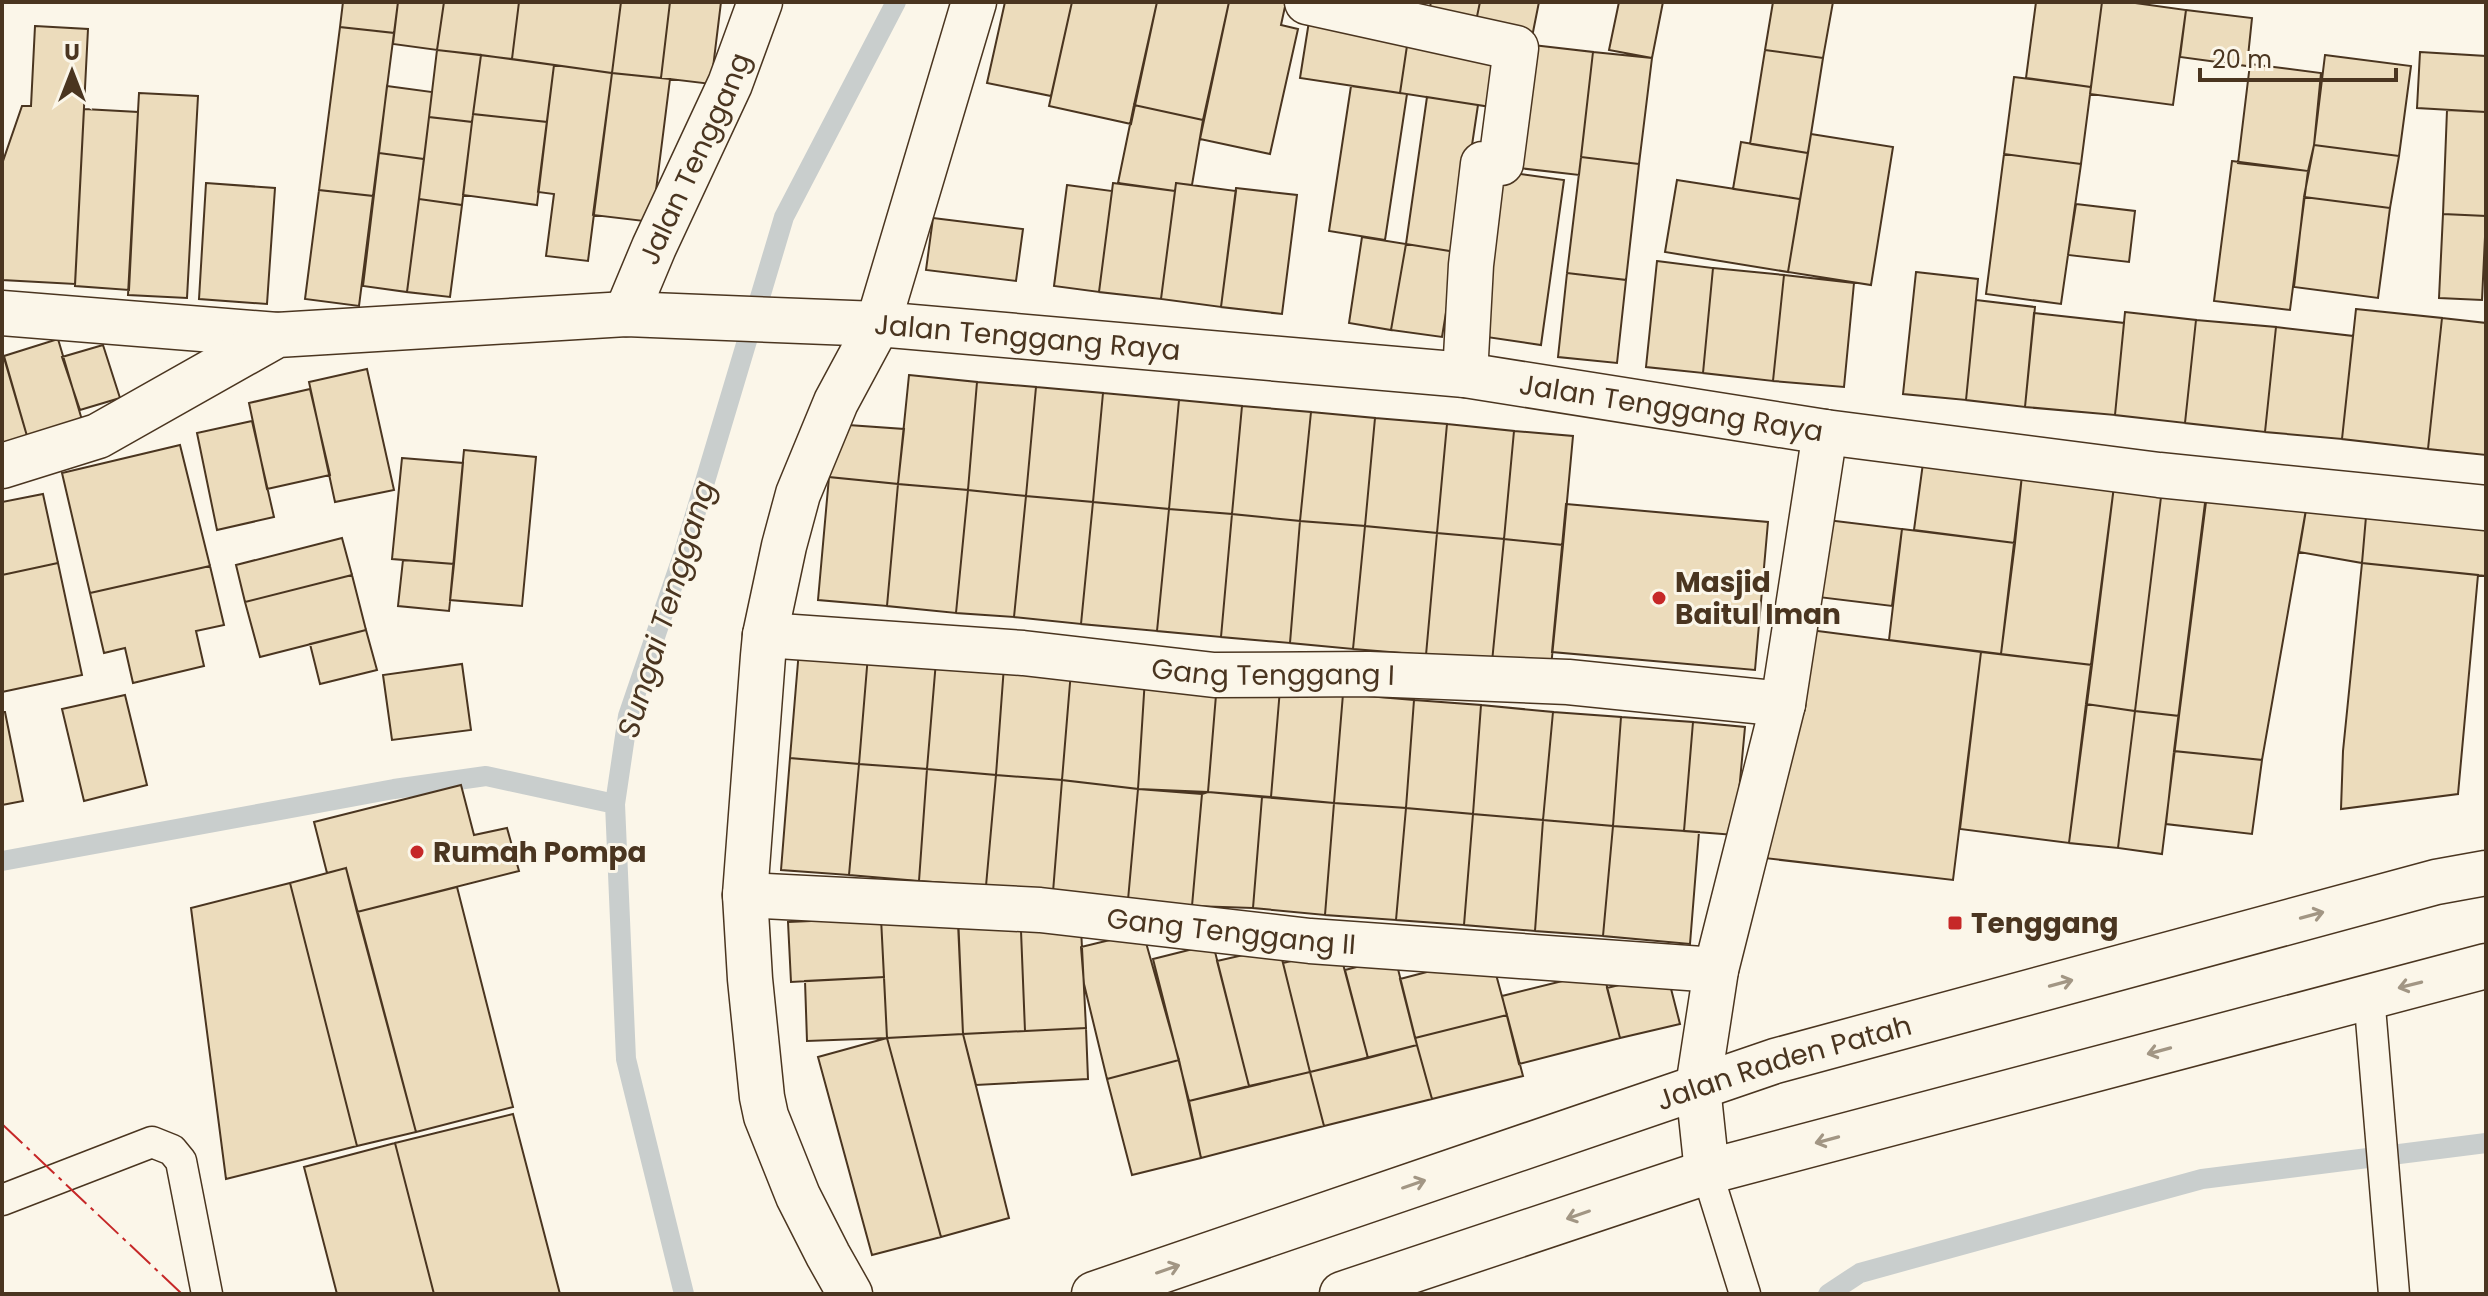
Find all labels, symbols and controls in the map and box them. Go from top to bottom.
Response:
north arrow [32,32,112,112]
scale bar [2200,32,2396,82]
text: U [64,37,80,68]
text: 20 m [2212,43,2272,76]
street label: Jalan Tenggang [629,47,759,270]
street label: Jalan Tenggang Raya [873,304,1182,370]
street label: Jalan Tenggang Raya [1516,364,1826,451]
water label: Sungai Tenggang [606,475,726,743]
place label: Masjid Baitul Iman [1675,563,1841,634]
marker: Masjid Baitul Iman [1650,589,1668,607]
street label: Gang Tenggang I [1150,648,1396,695]
place label: Rumah Pompa [433,833,647,872]
marker: Rumah Pompa [408,843,426,861]
street label: Gang Tenggang II [1105,898,1357,964]
place label: Tenggang [1971,904,2119,943]
one-way arrow [2298,907,2324,922]
marker: Tenggang [1946,914,1964,932]
one-way arrow [2047,975,2073,990]
one-way arrow [2398,978,2424,993]
street label: Jalan Raden Patah [1651,1005,1916,1120]
one-way arrow [2146,1044,2172,1059]
one-way arrow [1814,1133,1840,1148]
one-way arrow [1401,1176,1426,1191]
one-way arrow [1566,1208,1591,1223]
one-way arrow [1155,1260,1180,1275]

